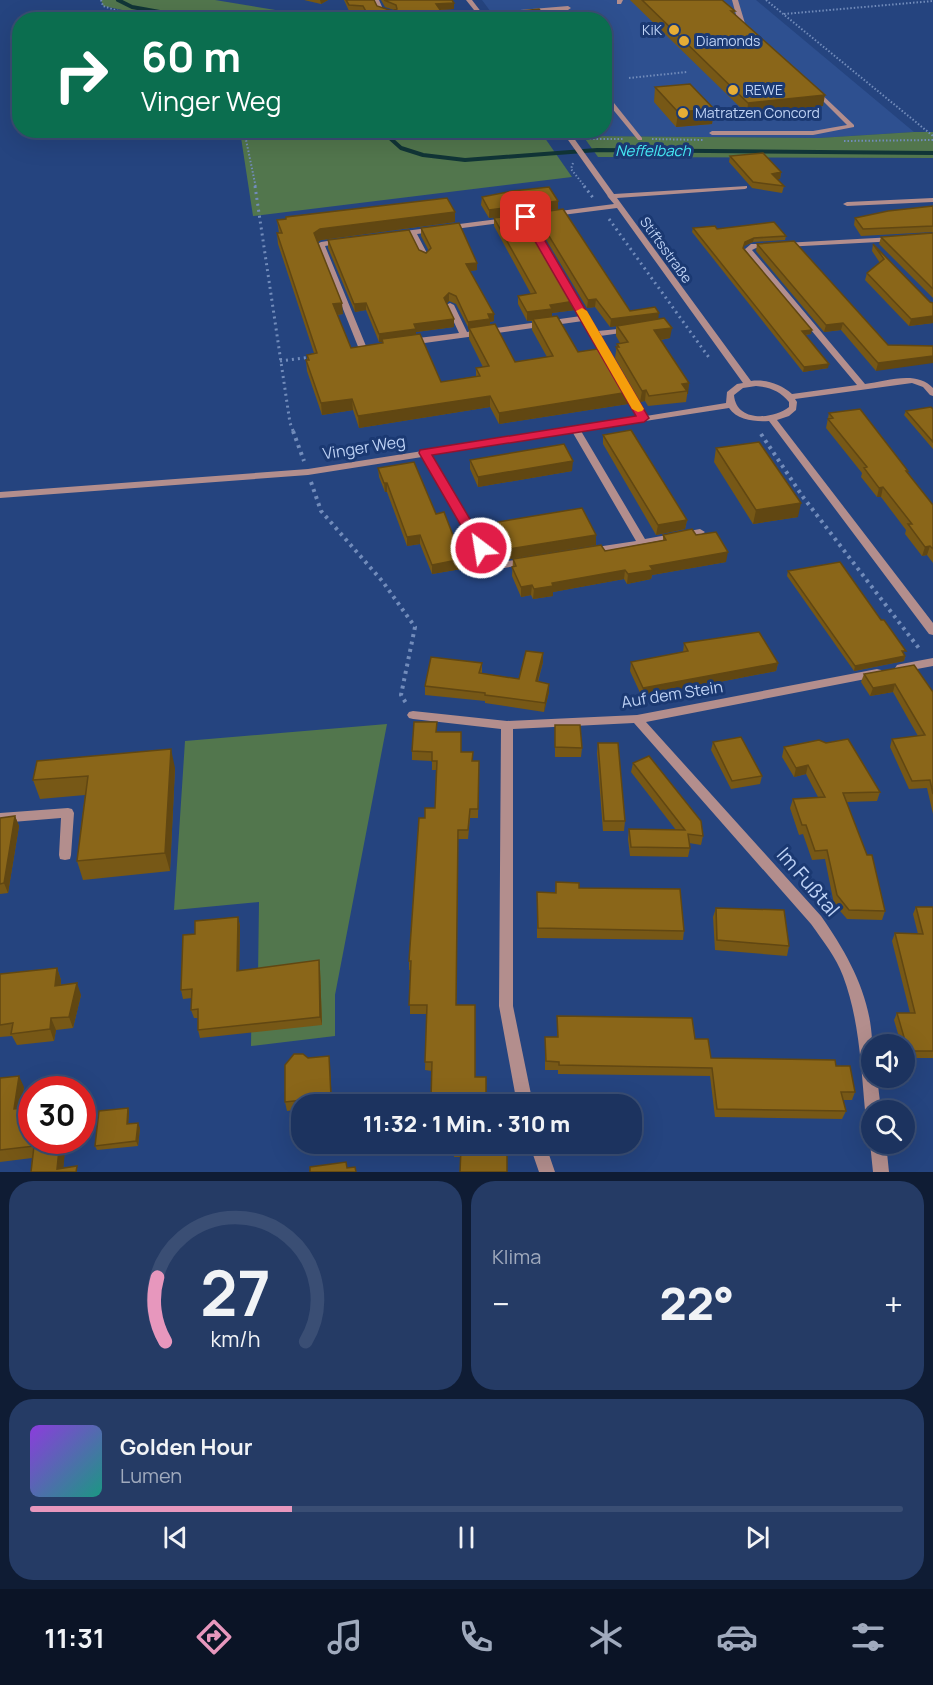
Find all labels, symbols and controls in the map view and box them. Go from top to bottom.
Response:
place label: KiK [642,20,663,39]
marker: KiK [667,23,681,37]
text: 60 m [141,27,241,85]
place label: Diamonds [696,31,760,50]
marker: Diamonds [677,34,691,48]
icon: right [42,36,120,114]
place label: REWE [745,80,783,99]
text: Vinger Weg [141,82,281,119]
marker: REWE [726,83,740,97]
place label: Matratzen Concord [695,103,820,122]
marker: Matratzen Concord [676,106,690,120]
water label: Neffelbach [615,140,692,161]
pin [500,191,551,242]
icon: arrive [509,200,542,233]
street label: Stiftsstraße [636,213,697,287]
street label: Vinger Weg [321,430,407,464]
position arrow [449,516,513,580]
street label: Auf dem Stein [620,675,724,713]
street label: Im Fußtal [771,841,846,922]
map controls [861,1034,915,1154]
button: sound [861,1034,915,1088]
speed limit sign: 30 [18,1076,96,1154]
button: search [861,1100,915,1154]
text: 11:32 · 1 Min. · 310 m [363,1109,570,1139]
text: Klima [492,1243,541,1270]
text: 27 [200,1249,271,1335]
text: 22° [660,1272,734,1334]
text: − [492,1281,510,1326]
text: + [884,1281,903,1326]
text: km/h [211,1325,260,1354]
text: Golden Hour [120,1432,253,1462]
text: Lumen [120,1462,182,1489]
icon: previous [159,1521,192,1554]
icon: pause [450,1521,483,1554]
icon: next [741,1521,774,1554]
icon: directions [193,1616,235,1658]
icon: music [324,1616,366,1658]
icon: phone [455,1616,497,1658]
icon: climate [585,1616,627,1658]
icon: car [716,1616,758,1658]
icon: filters [847,1616,889,1658]
text: 11:31 [44,1619,105,1656]

